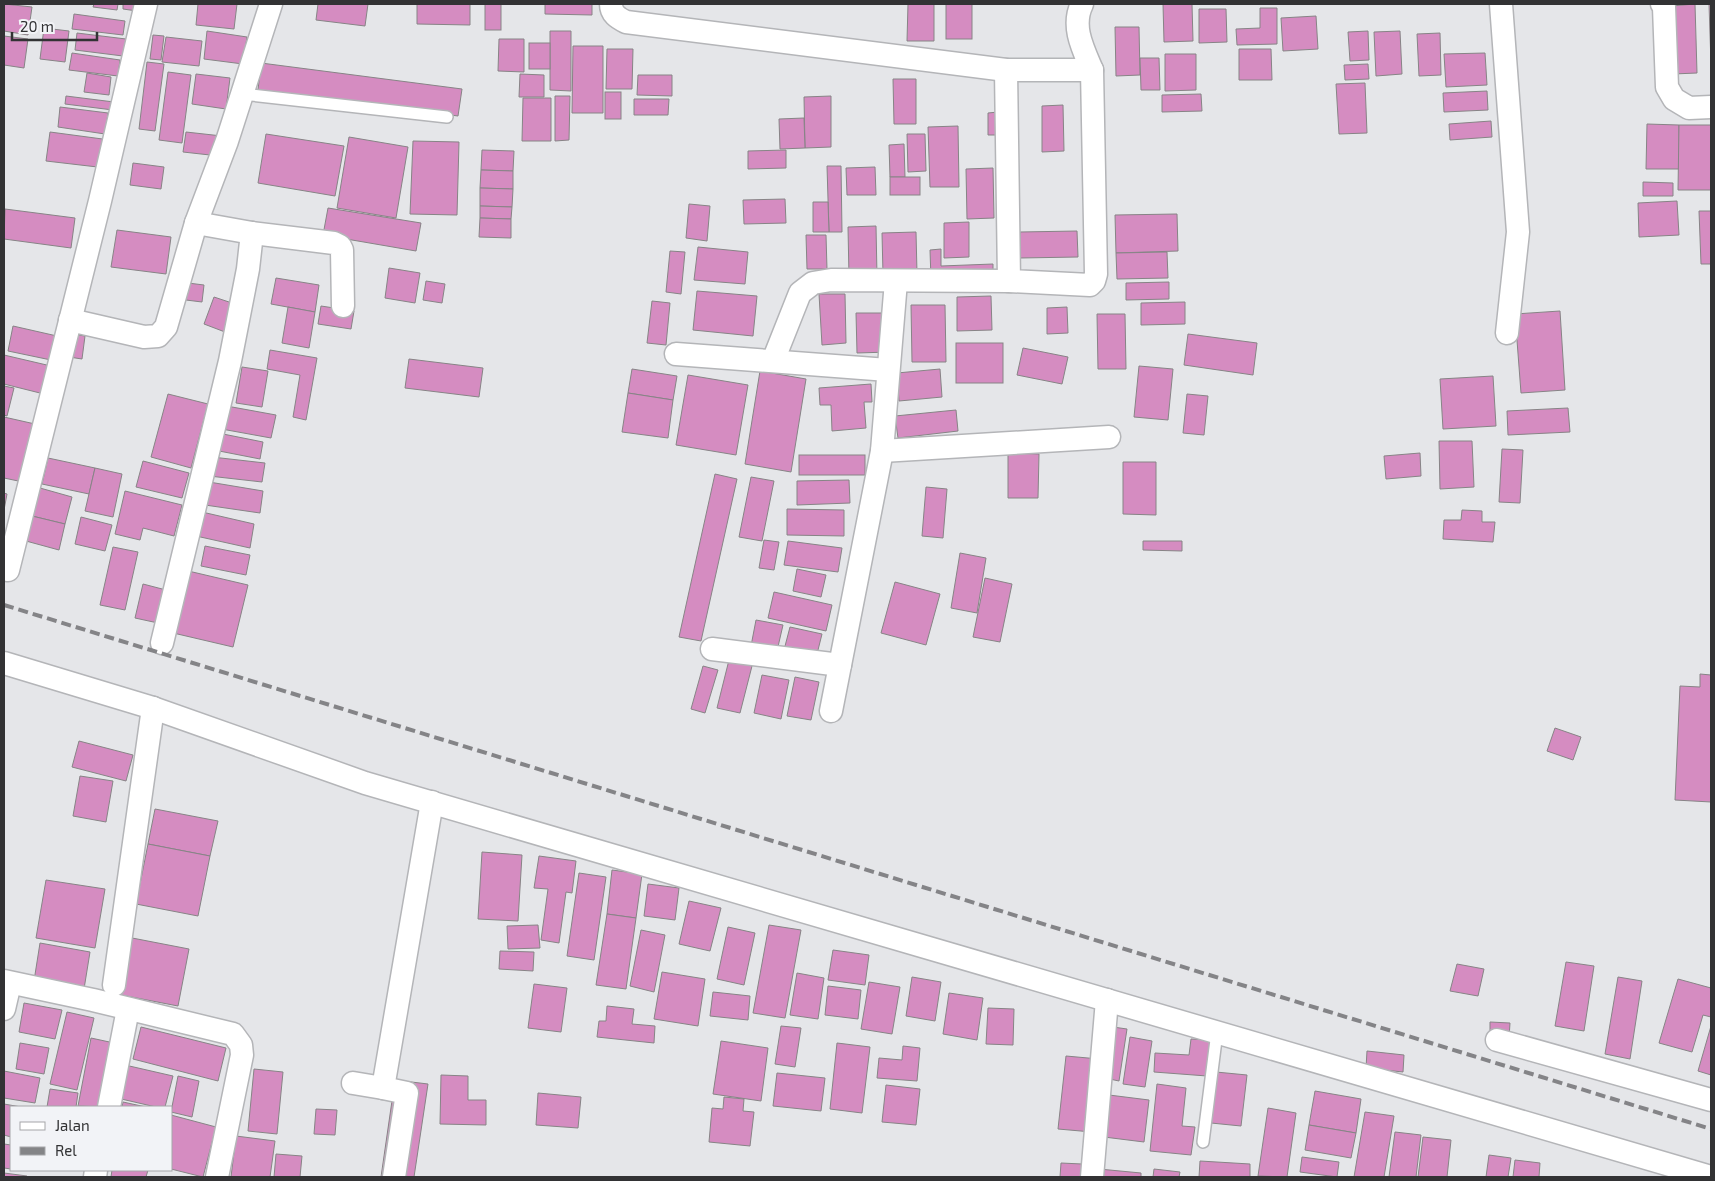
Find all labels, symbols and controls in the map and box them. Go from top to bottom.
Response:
scale bar [12,10,98,42]
text: 20 m [20,17,54,35]
legend [10,1106,172,1171]
text: Jalan [55,1116,90,1134]
text: Rel [55,1141,77,1159]

